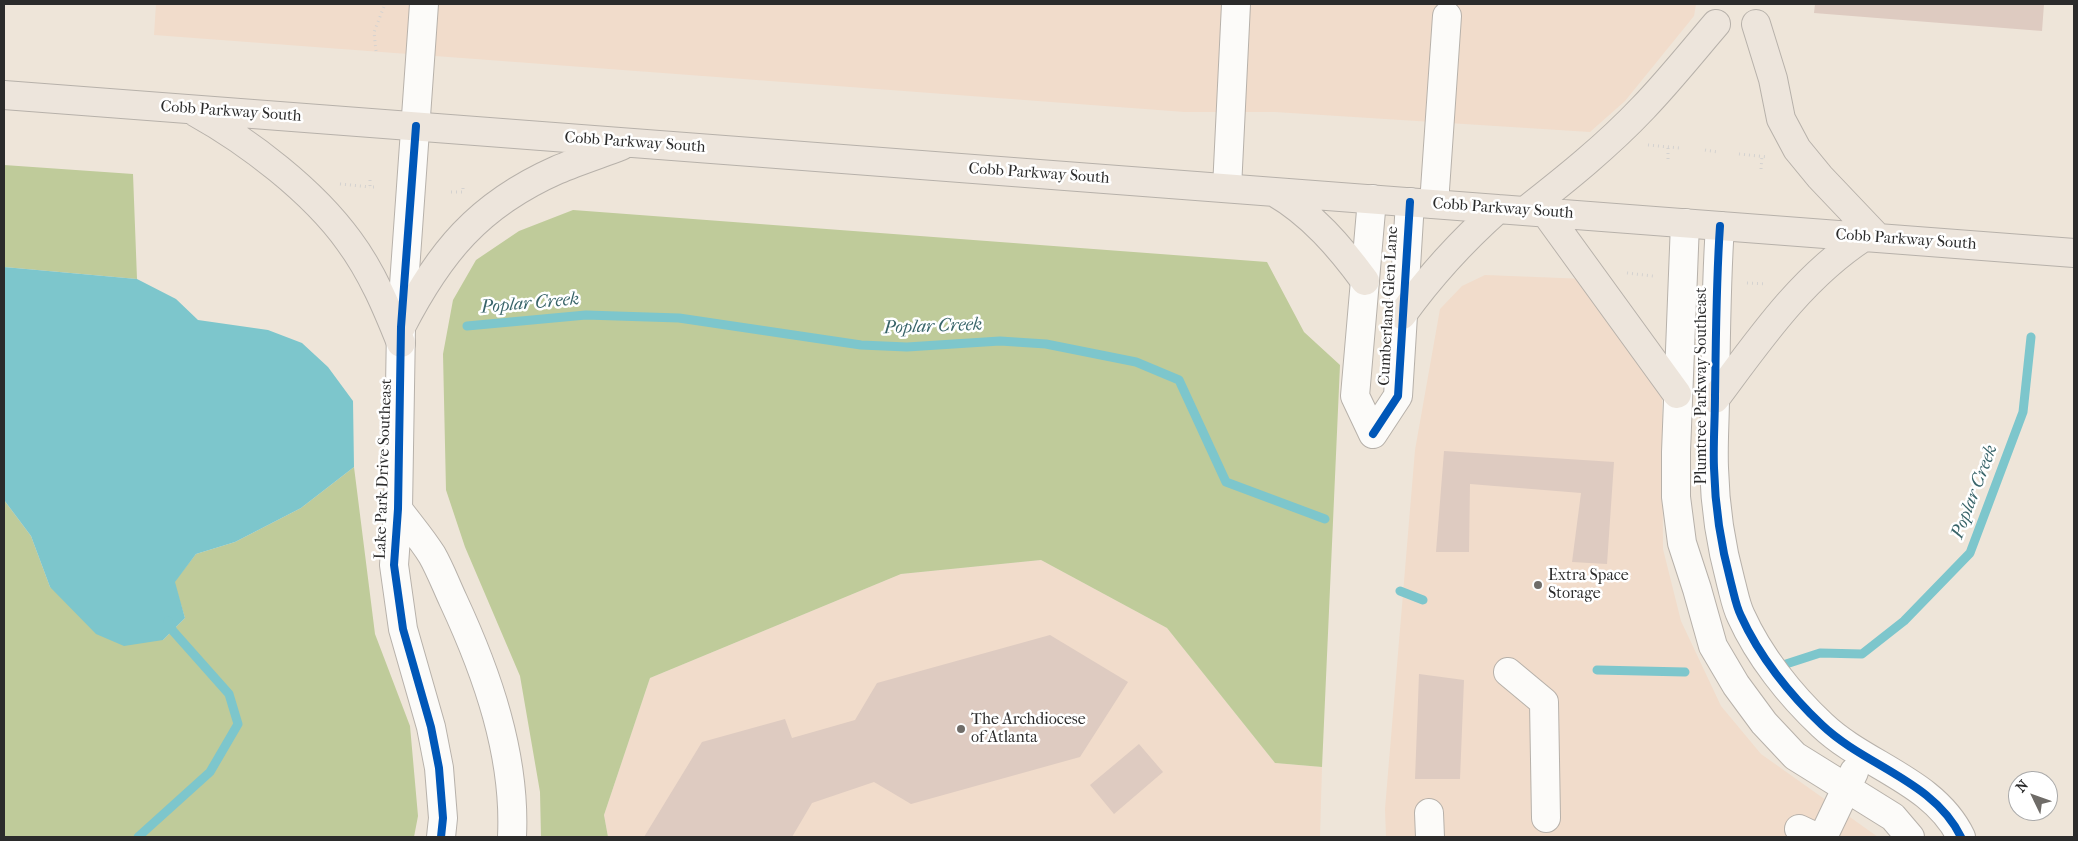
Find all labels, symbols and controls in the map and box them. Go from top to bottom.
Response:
street label: Cobb Parkway South [160,97,302,127]
street label: Cobb Parkway South [564,128,706,158]
street label: Cobb Parkway South [968,159,1110,189]
street label: Cobb Parkway South [1432,194,1574,224]
street label: Cobb Parkway South [1835,225,1977,255]
street label: Cumberland Glen Lane [1375,226,1403,386]
street label: Plumtree Parkway Southeast [1692,287,1712,485]
water label: Poplar Creek [480,289,580,319]
water label: Poplar Creek [883,314,983,340]
street label: Lake Park Drive Southeast [371,378,397,560]
water label: Poplar Creek [1947,442,2003,542]
place label: Extra Space Storage [1548,566,1629,604]
marker: Extra Space Storage [1532,579,1544,591]
place label: The Archdiocese of Atlanta [971,710,1086,748]
marker: The Archdiocese of Atlanta [955,723,967,735]
north arrow [2008,771,2058,821]
text: N [2012,777,2032,796]

